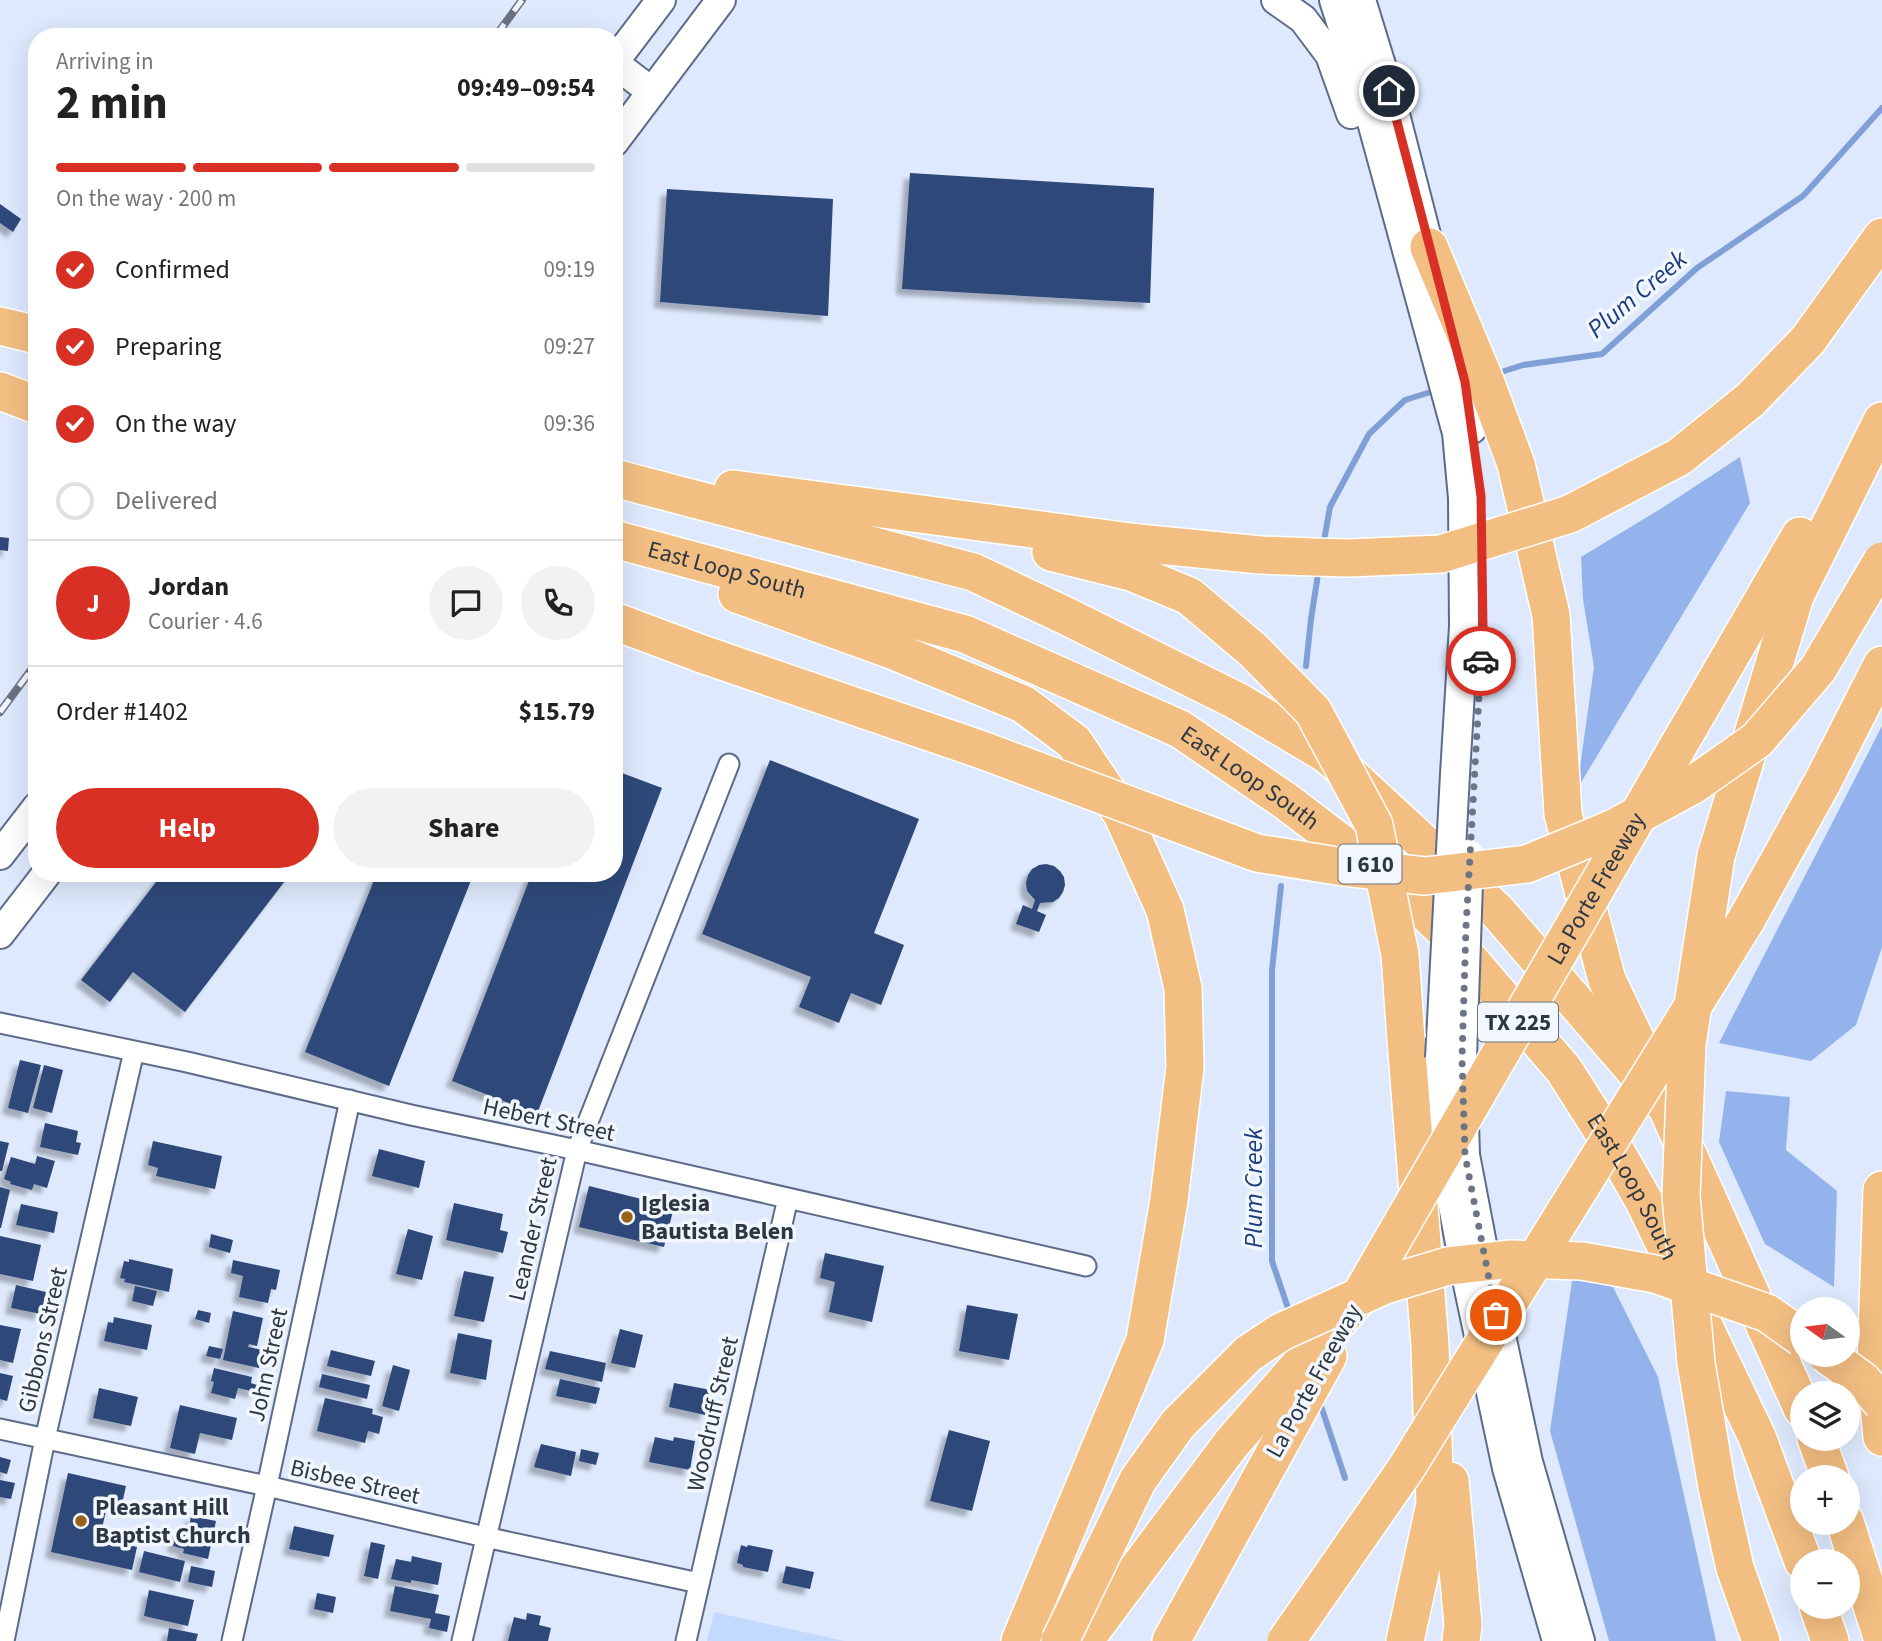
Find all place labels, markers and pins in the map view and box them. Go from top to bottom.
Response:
pin [1359,61,1419,121]
place label: Iglesia Bautista Belen [641,1186,794,1249]
marker: Iglesia Bautista Belen [619,1209,635,1225]
pin [1466,1285,1526,1345]
place label: Pleasant Hill Baptist Church [95,1490,251,1553]
marker: Pleasant Hill Baptist Church [73,1513,89,1529]

